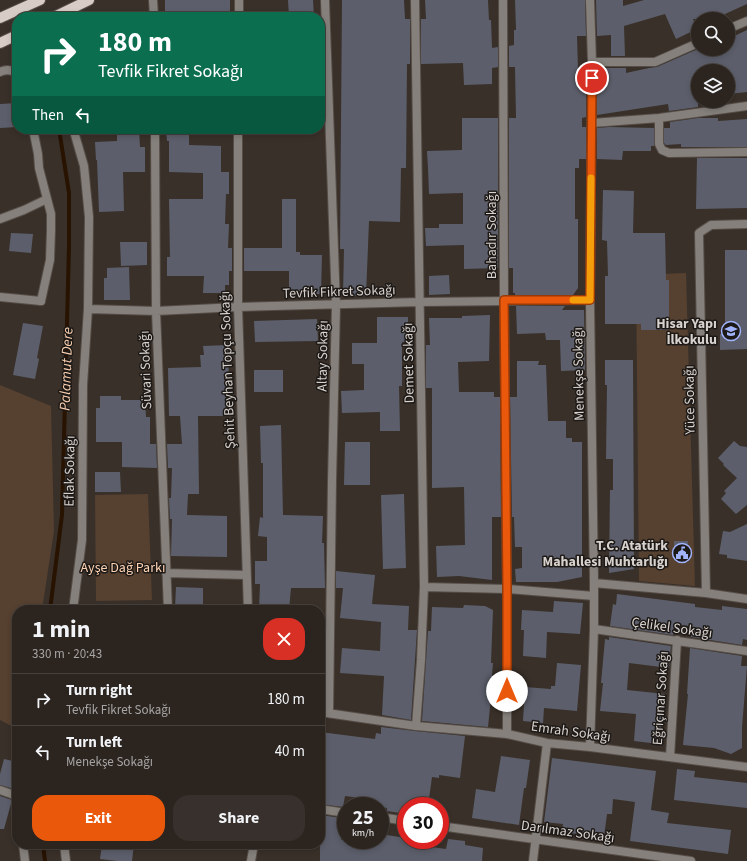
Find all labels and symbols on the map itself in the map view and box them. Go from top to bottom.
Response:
pin [575,61,609,95]
street label: Bahadır Sokağı [482,191,502,279]
street label: Tevfik Fikret Sokağı [282,280,396,304]
street label: Şehit Beyhan Topçu Sokağı [215,291,241,449]
place label: Hisar Yapı İlkokulu [656,314,717,350]
street label: Altay Sokağı [312,320,334,392]
school or university icon: Hisar Yapı İlkokulu [720,320,742,342]
street label: Demet Sokağı [398,322,420,404]
water label: Palamut Dere [55,327,78,411]
street label: Menekşe Sokağı [568,327,590,421]
street label: Süvari Sokağı [135,330,157,410]
street label: Yüce Sokağı [679,365,701,436]
street label: Eflak Sokağı [59,435,81,507]
place label: T.C. Atatürk Mahallesi Muhtarlığı [543,536,668,572]
public building icon: T.C. Atatürk Mahallesi Muhtarlığı [671,542,693,564]
park label: Ayşe Dağ Parkı [81,558,165,578]
street label: Çelikel Sokağı [630,612,714,644]
street label: Eğriçınar Sokağı [648,650,674,746]
position arrow [486,670,528,712]
street label: Emrah Sokağı [530,716,612,747]
speed limit sign: 30 [397,797,449,849]
street label: Darılmaz Sokağı [520,816,616,848]

